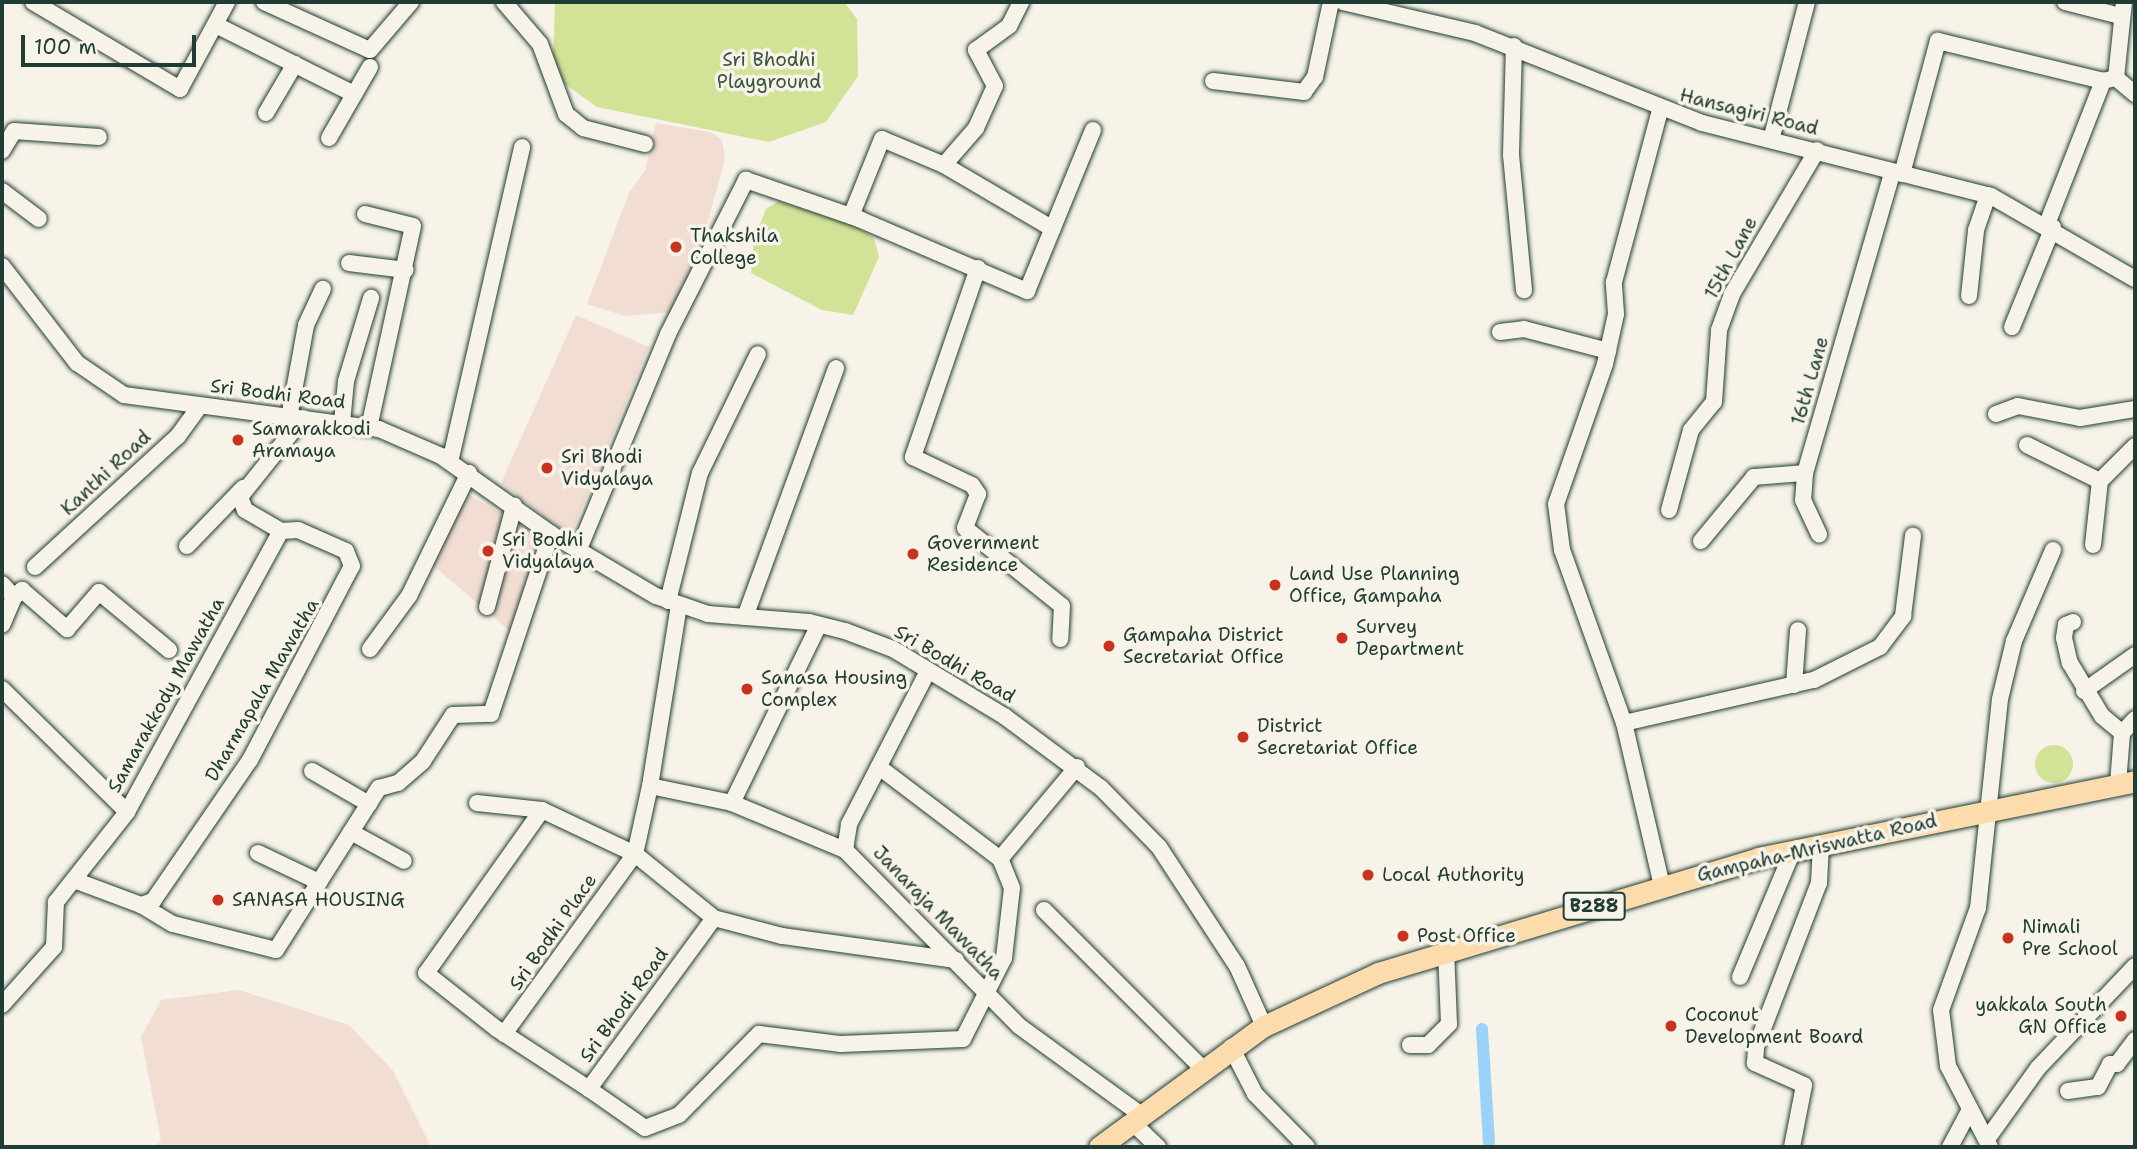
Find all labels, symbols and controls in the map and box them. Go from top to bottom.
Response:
scale bar [24,21,200,65]
text: 100 m [34,33,97,61]
park label: Sri Bhodhi Playground [717,49,821,93]
street label: Hansagiri Road [1677,84,1821,140]
street label: 15th Lane [1700,213,1762,303]
place label: Thakshila College [690,225,778,269]
marker: Thakshila College [668,239,684,255]
street label: 16th Lane [1787,334,1833,428]
street label: Sri Bodhi Road [209,374,347,414]
place label: Samarakkodi Aramaya [252,418,371,462]
street label: Kanthi Road [56,426,156,520]
marker: Samarakkodi Aramaya [230,432,246,448]
place label: Sri Bhodi Vidyalaya [561,446,653,490]
marker: Sri Bhodi Vidyalaya [539,460,555,476]
place label: Sri Bodhi Vidyalaya [502,529,594,573]
place label: Government Residence [927,532,1040,576]
marker: Sri Bodhi Vidyalaya [480,543,496,559]
marker: Government Residence [905,546,921,562]
place label: Land Use Planning Office, Gampaha [1289,563,1460,607]
marker: Land Use Planning Office, Gampaha [1267,577,1283,593]
street label: Samarakkody Mawatha [103,593,229,797]
street label: Dharmapala Mawatha [200,595,324,785]
place label: Survey Department [1356,616,1464,660]
street label: Sri Bodhi Road [890,620,1020,708]
place label: Gampaha District Secretariat Office [1123,624,1284,668]
marker: Survey Department [1334,630,1350,646]
marker: Gampaha District Secretariat Office [1101,638,1117,654]
place label: Sanasa Housing Complex [761,667,907,711]
marker: Sanasa Housing Complex [739,681,755,697]
place label: District Secretariat Office [1257,715,1418,759]
marker: District Secretariat Office [1235,729,1251,745]
street label: Gampaha-Mriswatta Road [1695,809,1939,887]
street label: Janaraja Mawatha [868,841,1008,985]
place label: Local Authority [1382,864,1525,886]
marker: Local Authority [1360,867,1376,883]
street label: Sri Bodhi Place [504,870,602,994]
place label: SANASA HOUSING [232,889,405,911]
road number: B288 [1562,891,1626,920]
marker: SANASA HOUSING [210,892,226,908]
place label: Nimali Pre School [2022,916,2118,960]
place label: Post Office [1417,925,1516,947]
marker: Post Office [1395,928,1411,944]
marker: Nimali Pre School [2000,930,2016,946]
street label: Sri Bhodi Road [575,943,673,1067]
place label: yakkala South GN Office [1975,994,2107,1038]
place label: Coconut Development Board [1685,1004,1863,1048]
marker: yakkala South GN Office [2113,1008,2129,1024]
marker: Coconut Development Board [1663,1018,1679,1034]

